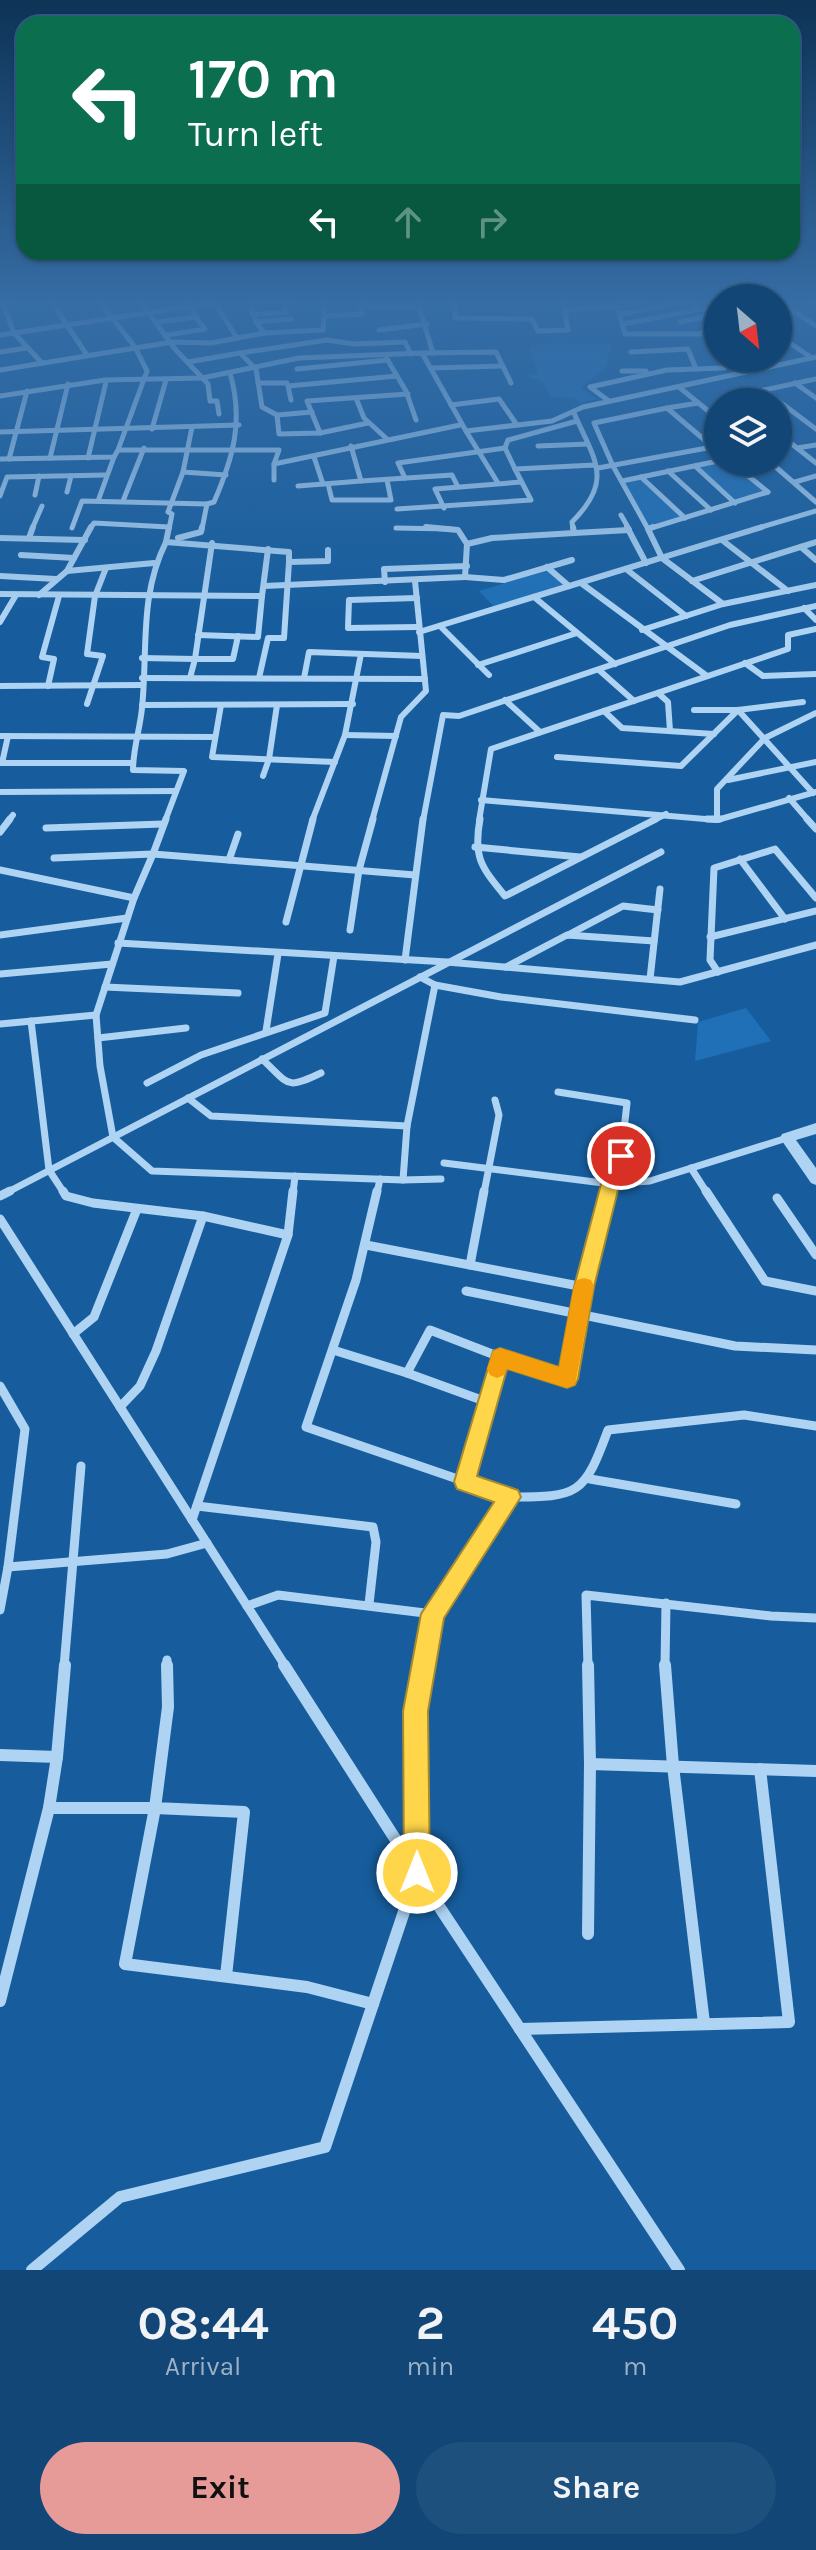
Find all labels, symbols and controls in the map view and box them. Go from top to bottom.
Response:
text: 170 m [188,46,339,111]
icon: left [56,48,160,152]
text: Turn left [188,113,323,155]
icon: left [302,200,346,244]
icon: ahead [386,200,430,244]
icon: right [470,200,514,244]
north arrow [704,284,792,372]
map controls [704,284,792,476]
button: layers [704,388,792,476]
pin [587,1122,655,1190]
icon: arrive [599,1134,643,1178]
position arrow [375,1831,459,1915]
text: 08:44 [137,2295,269,2351]
text: 2 [416,2295,445,2351]
text: 450 [592,2295,678,2351]
text: Arrival [165,2351,241,2382]
text: min [406,2351,454,2382]
text: m [623,2351,647,2382]
button: Exit [40,2442,400,2534]
button: Share [416,2442,776,2534]

